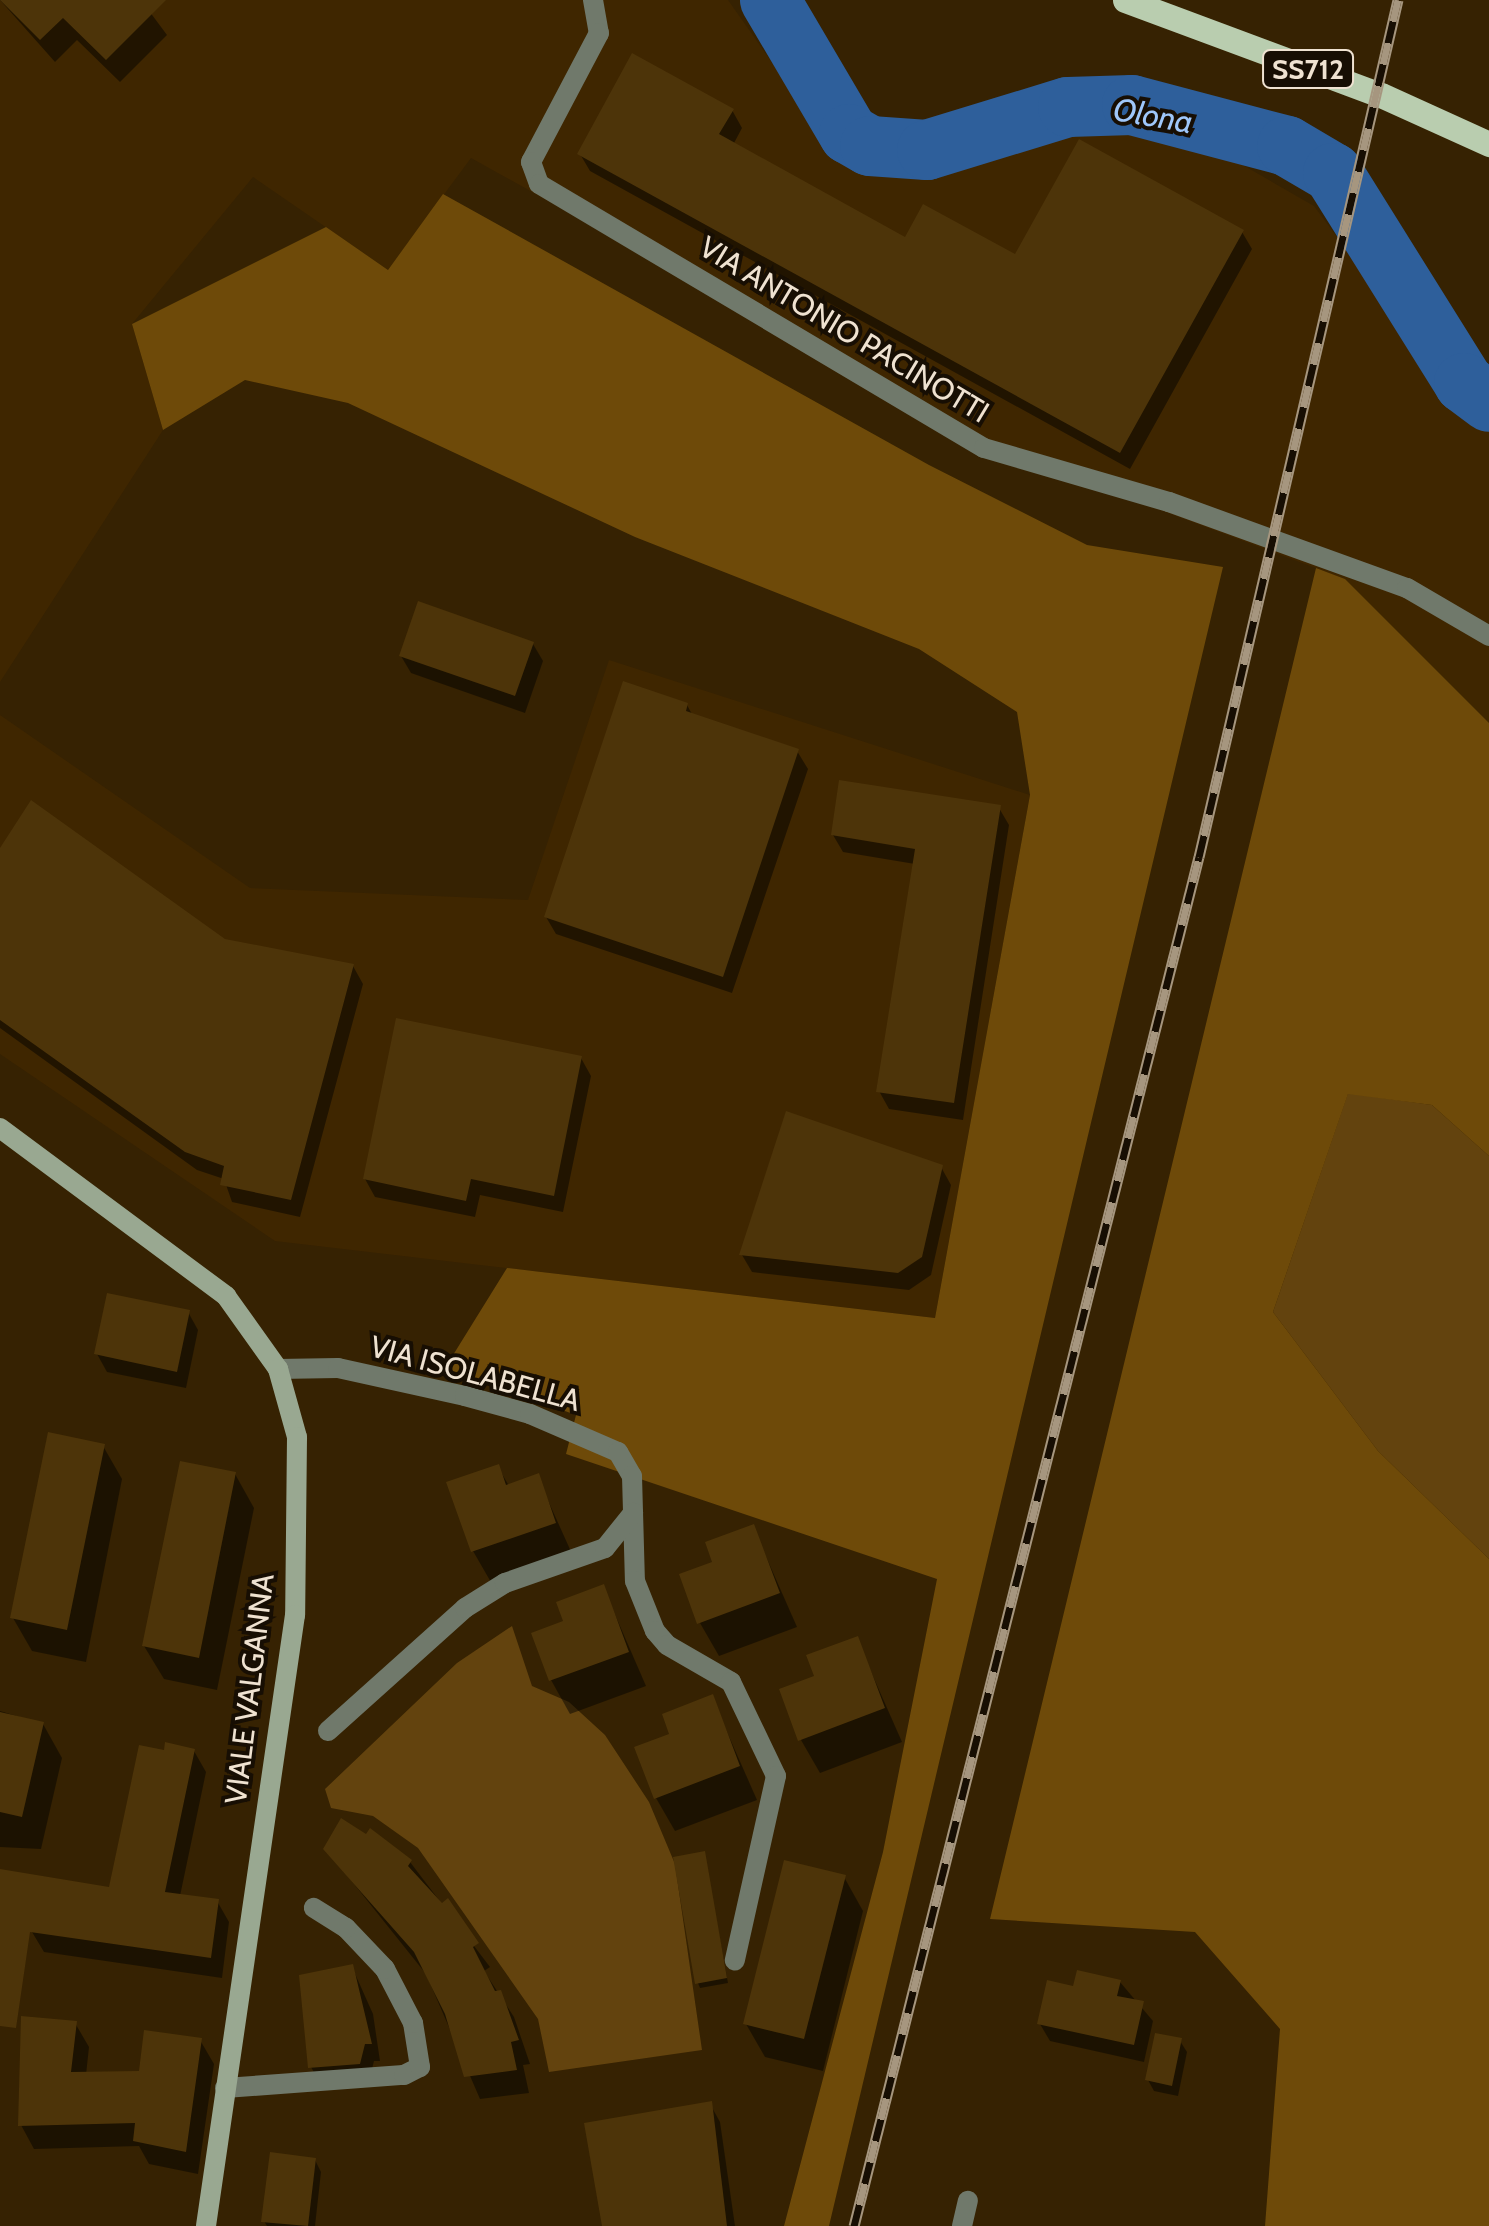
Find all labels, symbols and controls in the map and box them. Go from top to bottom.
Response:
road number: SS712 [1260,46,1356,92]
water label: Olona [1110,90,1196,142]
street label: VIA ANTONIO PACINOTTI [693,229,995,431]
street label: VIA ISOLABELLA [366,1329,584,1419]
street label: VIALE VALGANNA [218,1572,282,1806]

